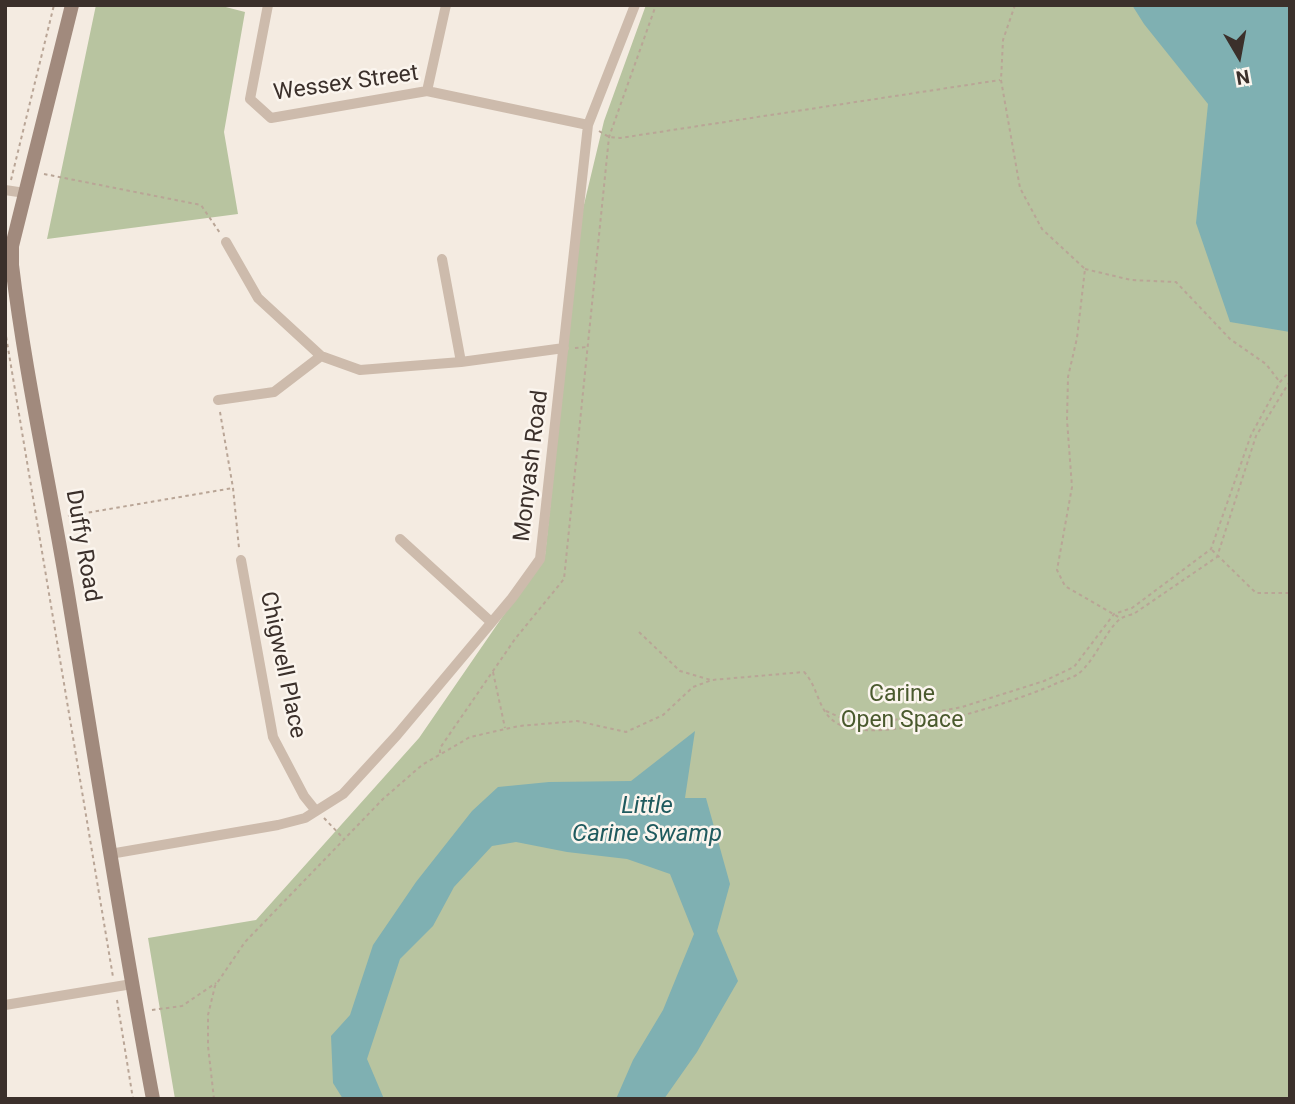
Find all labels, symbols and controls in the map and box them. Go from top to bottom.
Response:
north arrow [1204,21,1274,91]
street label: Wessex Street [272,60,420,108]
text: N [1234,65,1251,90]
street label: Monyash Road [509,389,555,543]
street label: Duffy Road [59,488,105,604]
street label: Chigwell Place [253,589,311,741]
park label: Carine Open Space [841,681,963,735]
water label: Little Carine Swamp [572,793,722,849]

